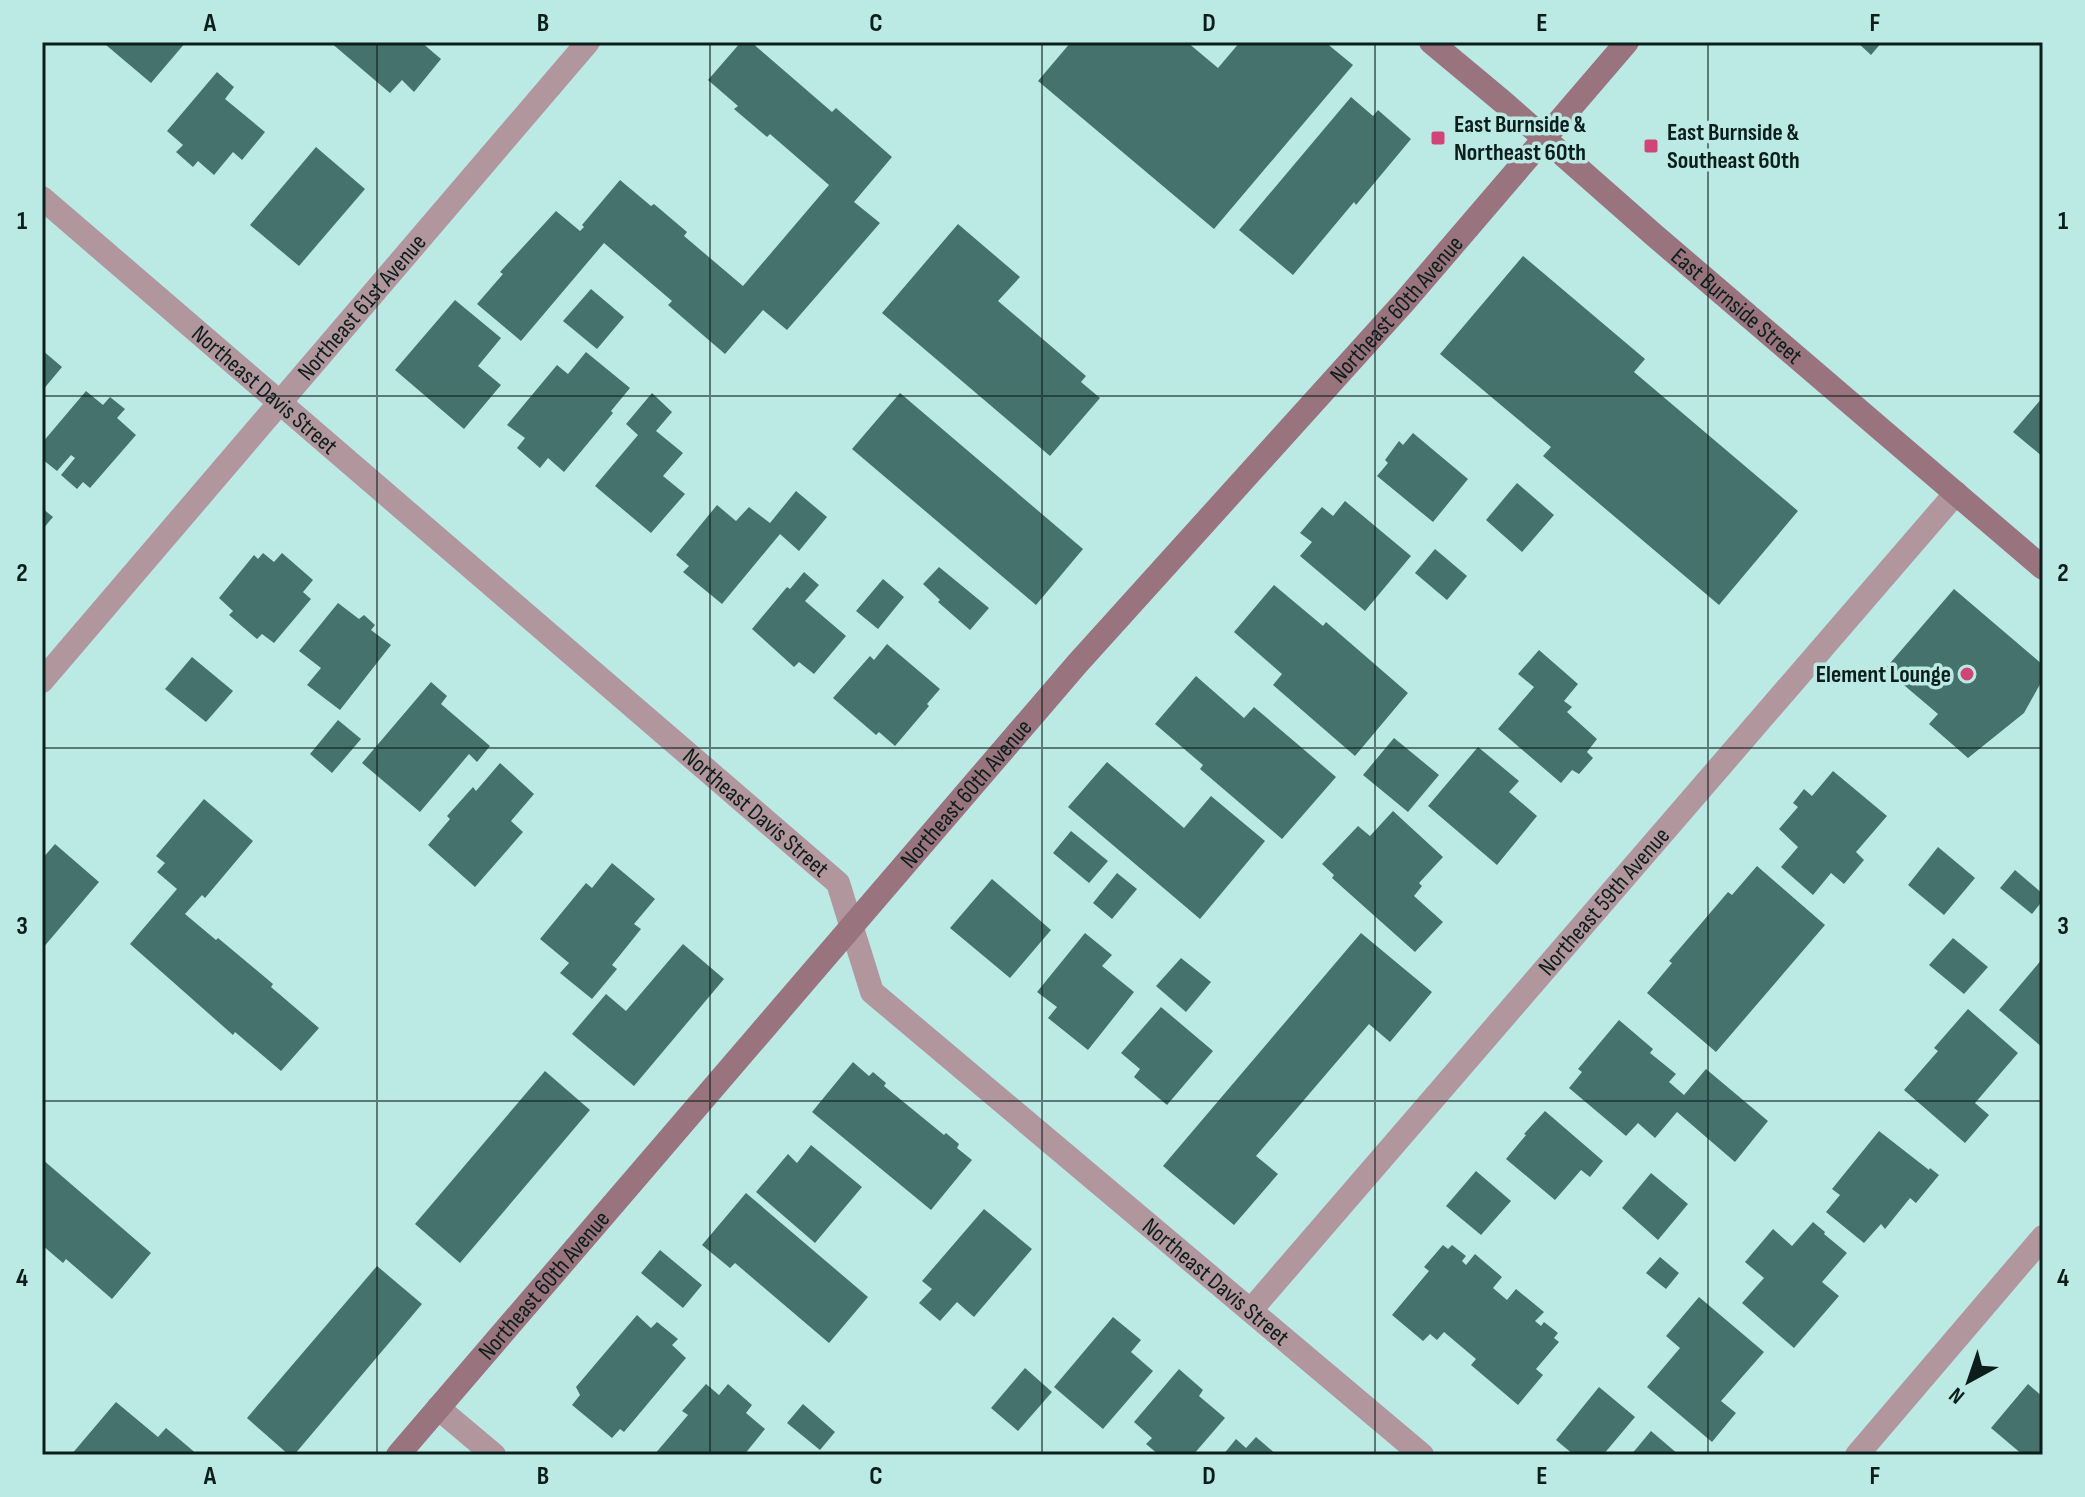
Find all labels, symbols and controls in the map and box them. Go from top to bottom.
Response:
text: A [203,8,217,39]
text: B [537,8,549,39]
text: C [869,8,883,39]
text: D [1202,8,1216,39]
text: E [1536,8,1548,39]
text: F [1870,8,1881,39]
place label: East Burnside & Northeast 60th [1454,110,1586,167]
place label: East Burnside & Southeast 60th [1667,118,1800,175]
marker: East Burnside & Northeast 60th [1429,129,1447,147]
marker: East Burnside & Southeast 60th [1642,137,1660,155]
text: 1 [17,206,27,237]
text: 1 [2058,206,2068,237]
street label: Northeast 61st Avenue [291,228,432,386]
street label: Northeast 60th Avenue [1324,229,1469,389]
street label: East Burnside Street [1665,242,1808,370]
street label: Northeast Davis Street [186,319,344,461]
text: 2 [16,558,28,589]
text: 2 [2057,558,2069,589]
place label: Element Lounge [1816,660,1951,689]
marker: Element Lounge [1958,665,1976,683]
street label: Northeast 60th Avenue [894,713,1038,874]
street label: Northeast Davis Street [677,742,835,883]
street label: Northeast 59th Avenue [1532,821,1676,981]
text: 3 [16,911,28,942]
text: 3 [2057,911,2069,942]
street label: Northeast 60th Avenue [472,1205,616,1365]
street label: Northeast Davis Street [1137,1211,1295,1352]
text: 4 [16,1263,28,1294]
text: 4 [2057,1263,2069,1294]
north arrow [1929,1341,2009,1421]
text: N [1944,1381,1970,1409]
text: A [203,1461,217,1492]
text: B [537,1461,549,1492]
text: C [869,1461,883,1492]
text: D [1202,1461,1216,1492]
text: E [1536,1461,1548,1492]
text: F [1870,1461,1881,1492]

